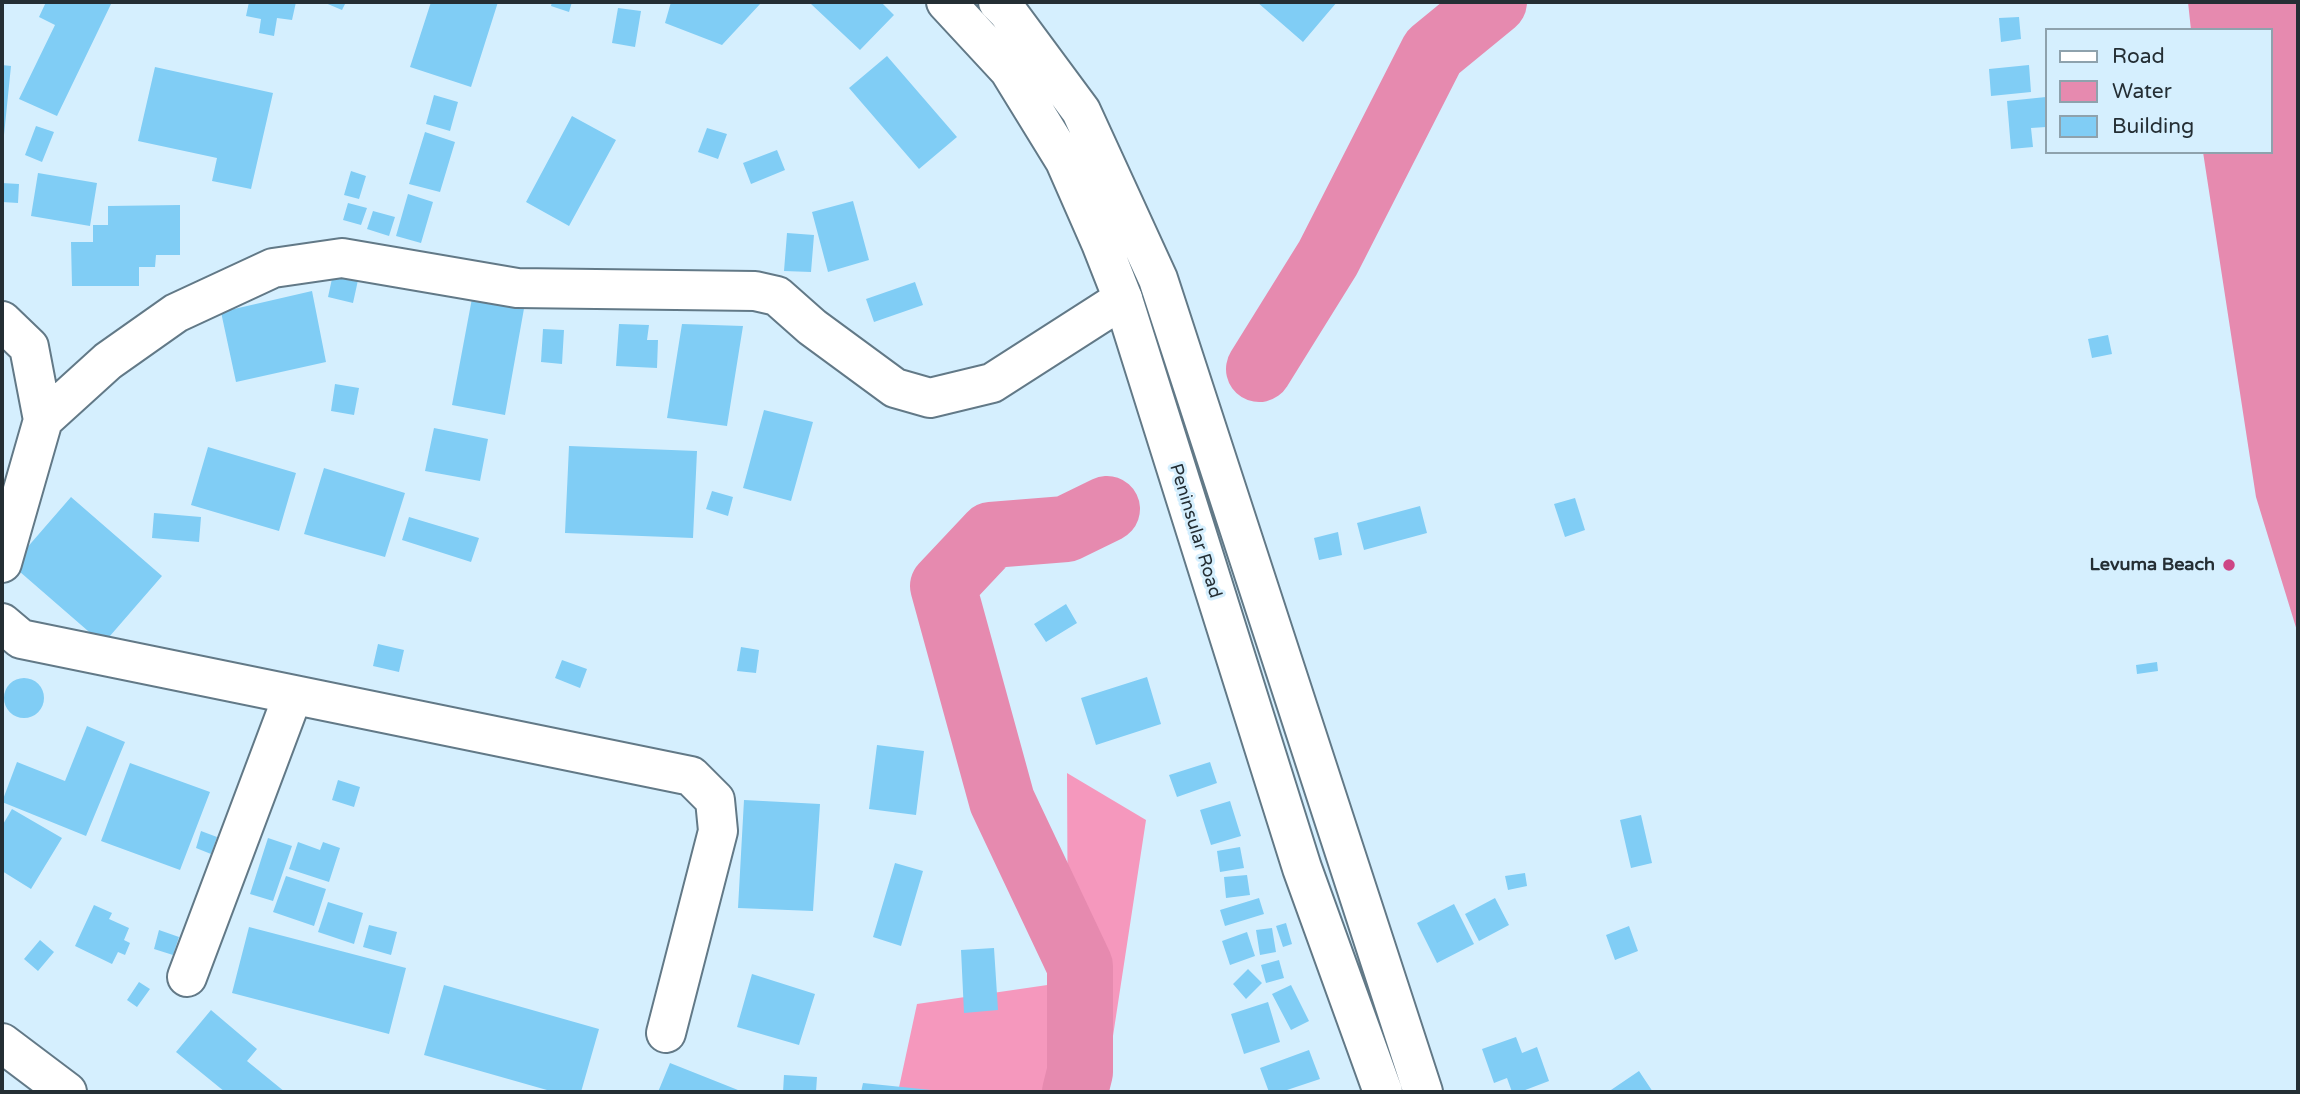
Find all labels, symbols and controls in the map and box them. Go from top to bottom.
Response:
legend [2044,28,2272,154]
text: Road [2112,44,2165,69]
text: Water [2112,79,2172,104]
text: Building [2112,114,2194,139]
street label: Peninsular Road [1164,461,1226,601]
place label: Levuma Beach [2089,554,2215,576]
marker: Levuma Beach [2221,557,2237,573]

